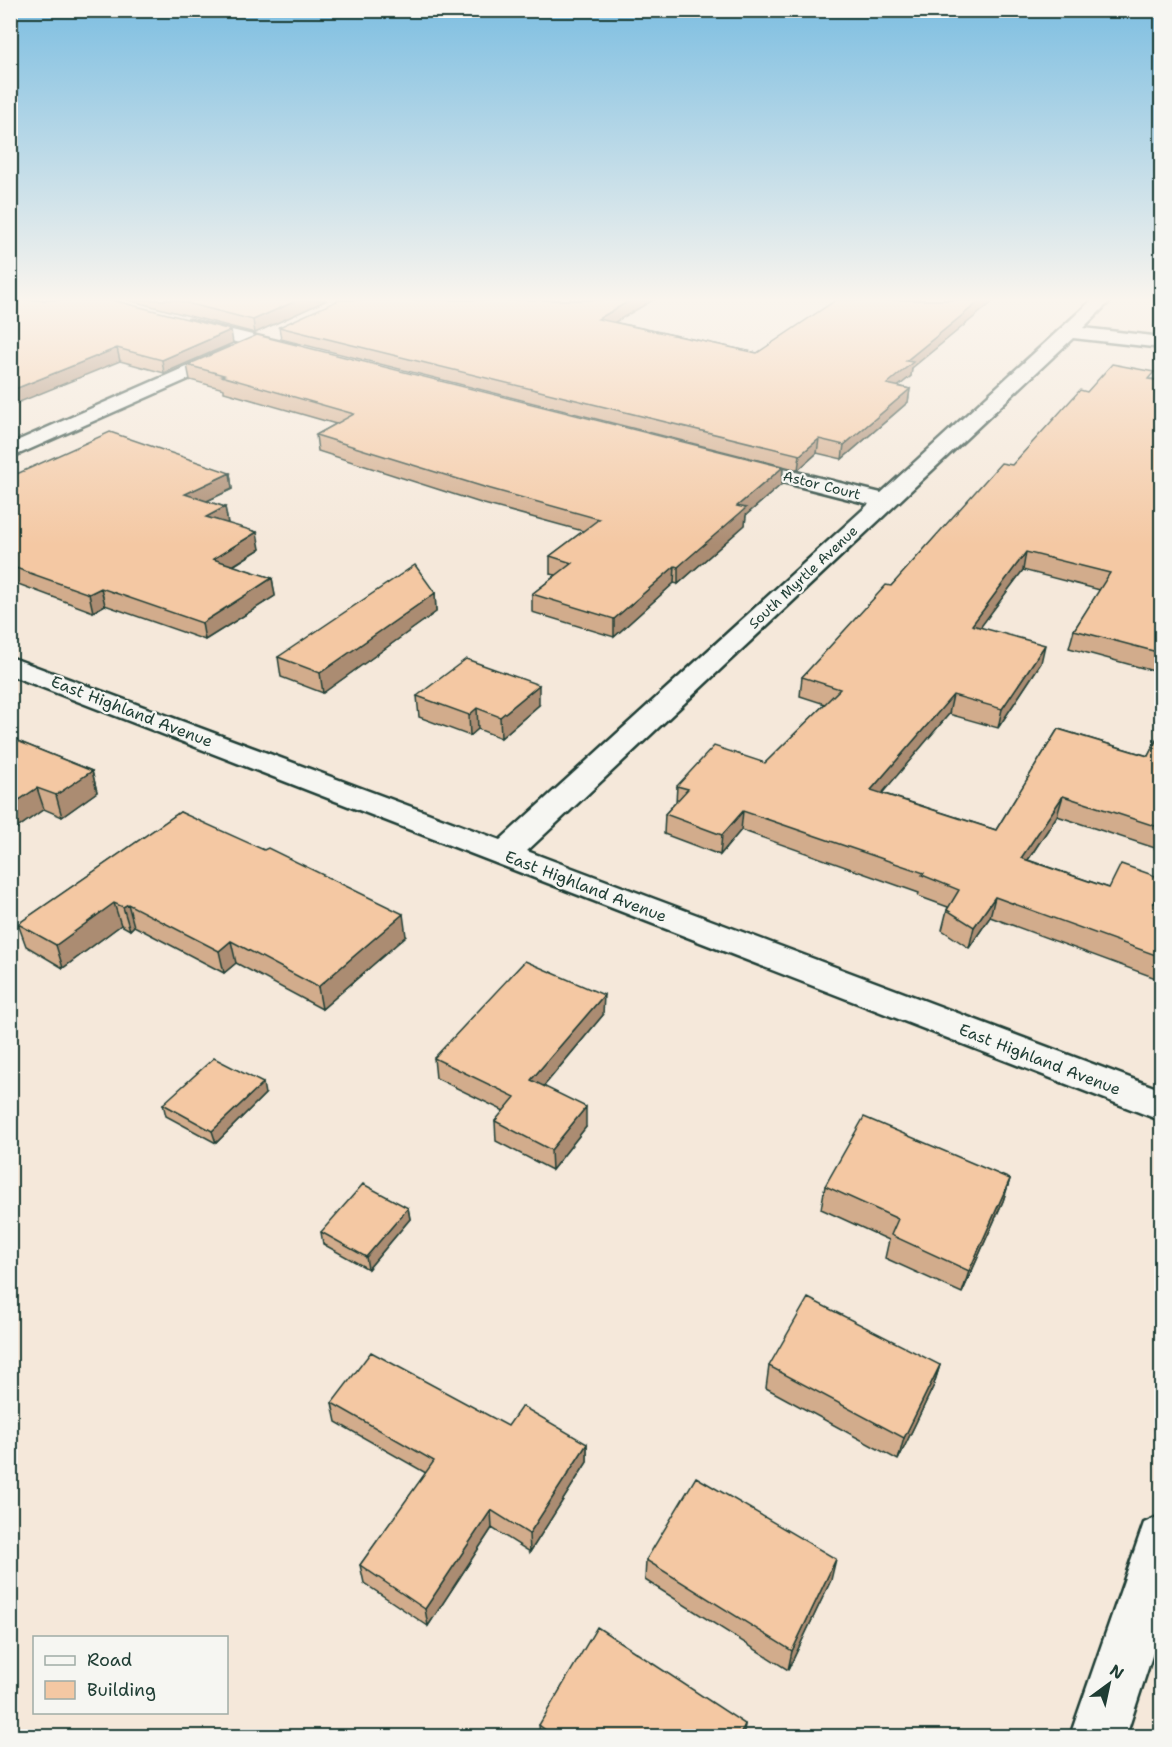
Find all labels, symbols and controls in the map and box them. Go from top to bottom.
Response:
street label: Astor Court [781,467,863,503]
street label: South Myrtle Avenue [745,522,861,632]
street label: East Highland Avenue [48,671,216,752]
street label: East Highland Avenue [502,846,670,927]
street label: East Highland Avenue [956,1019,1124,1100]
legend [33,1636,228,1714]
text: Road [87,1648,132,1672]
north arrow [1079,1654,1139,1714]
text: N [1106,1660,1128,1684]
text: Building [87,1678,156,1702]

